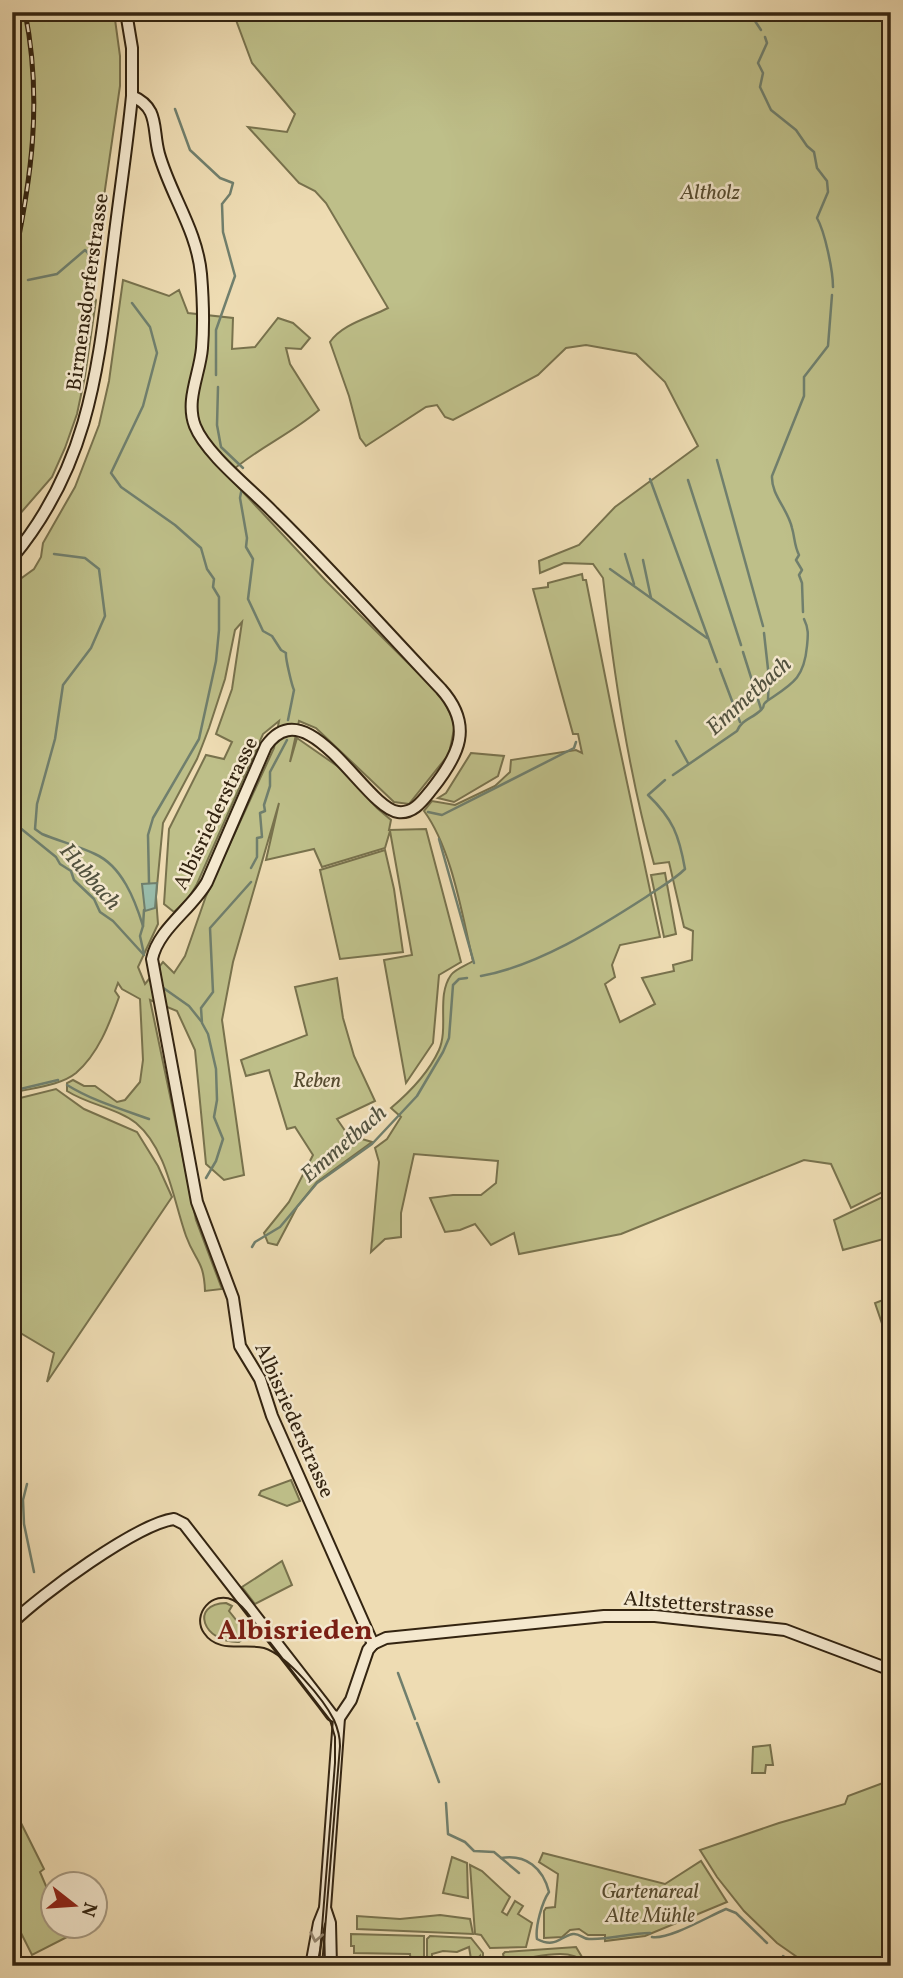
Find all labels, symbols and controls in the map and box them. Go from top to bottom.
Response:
park label: Altholz [679,179,740,208]
street label: Birmensdorferstrasse [60,191,117,393]
water label: Emmetbach [700,649,799,744]
street label: Albisriederstrasse [167,732,266,895]
water label: Hubbach [51,837,128,918]
park label: Reben [293,1067,341,1096]
water label: Emmetbach [294,1098,395,1191]
street label: Albisriederstrasse [246,1338,341,1503]
street label: Altstetterstrasse [622,1584,775,1627]
district label: Albisrieden [217,1612,373,1651]
north arrow [38,1870,108,1940]
park label: Gartenareal Alte Mühle [601,1878,699,1931]
text: N [74,1899,103,1920]
one-way arrow [310,1931,325,1943]

